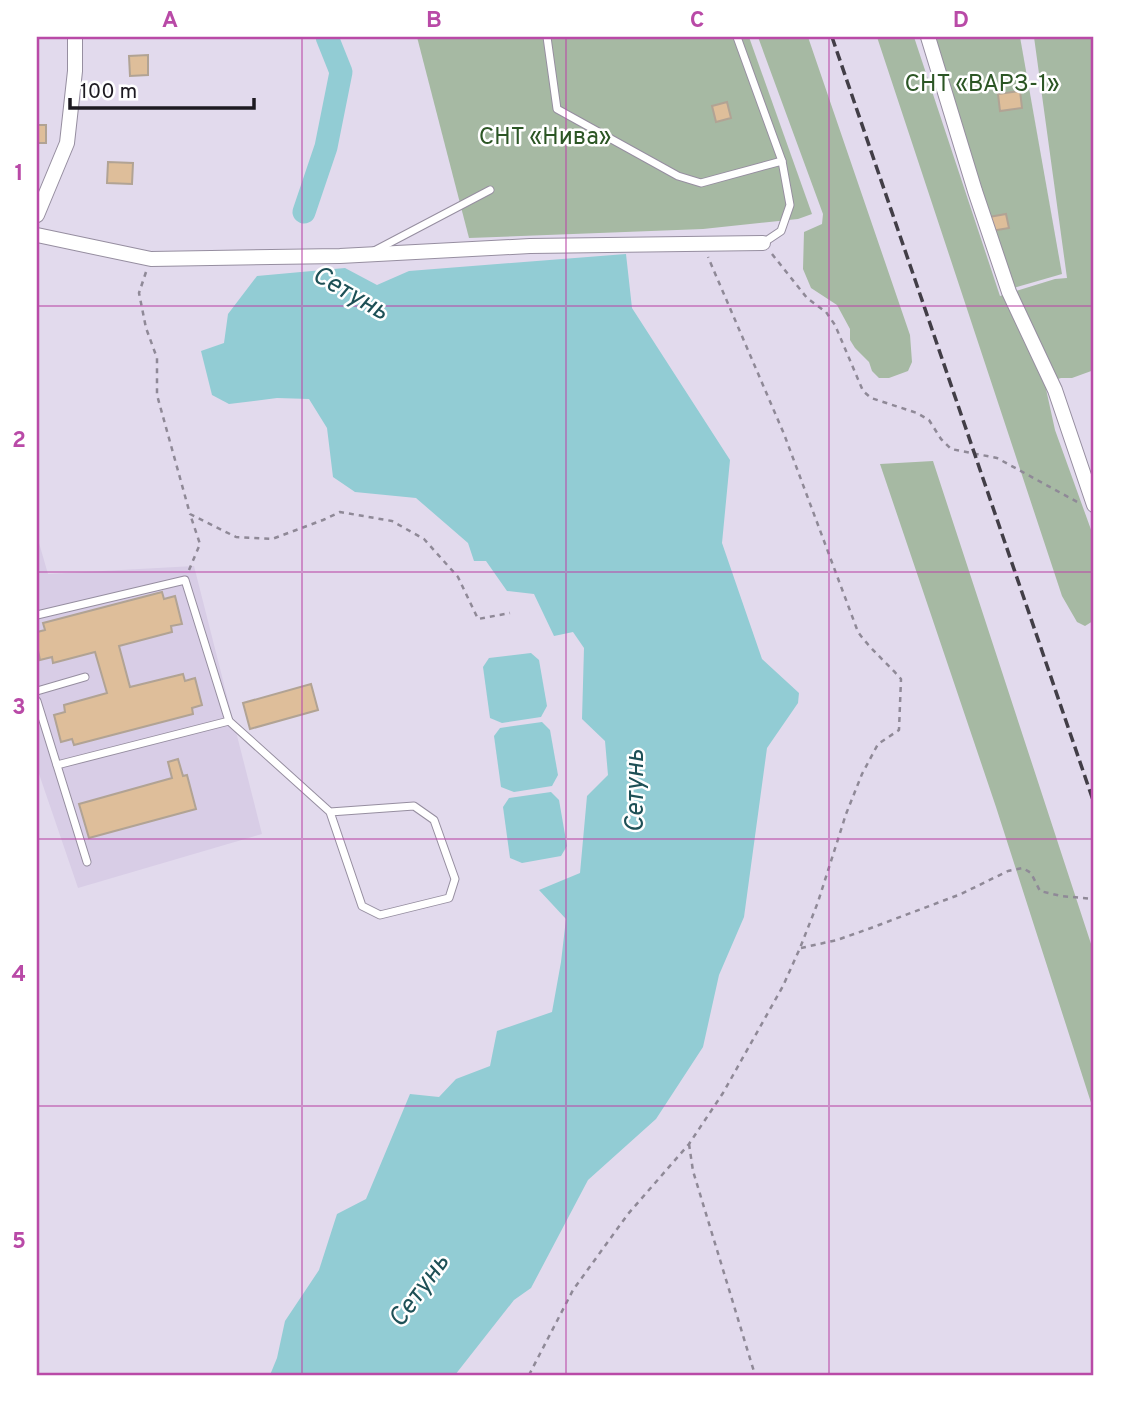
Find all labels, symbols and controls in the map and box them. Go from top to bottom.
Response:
text: A [162,7,178,36]
text: B [426,7,442,36]
text: C [690,7,704,36]
text: D [953,7,969,36]
scale bar [70,66,254,110]
park label: СНТ «ВАРЗ-1» [904,70,1060,100]
text: 100 m [80,79,137,106]
park label: СНТ «Нива» [479,123,611,153]
text: 1 [14,160,24,189]
water label: Сетунь [305,259,394,329]
text: 2 [12,427,26,456]
text: 3 [12,694,26,723]
water label: Сетунь [620,749,653,833]
text: 4 [12,961,26,990]
text: 5 [12,1228,26,1257]
water label: Сетунь [382,1248,458,1335]

